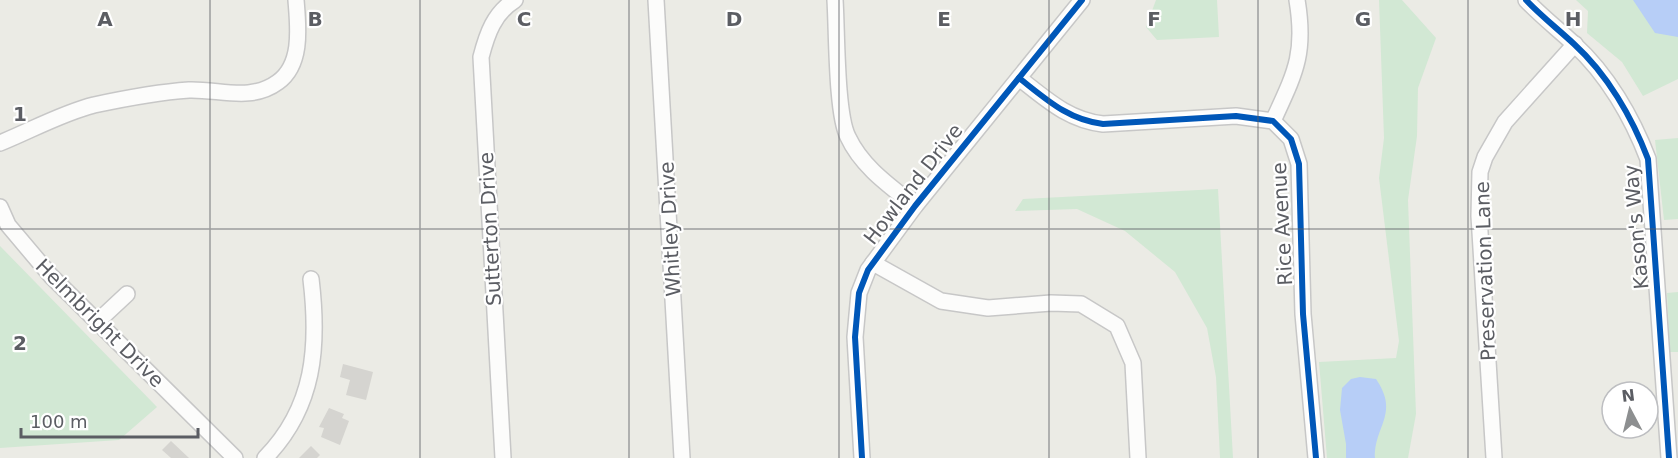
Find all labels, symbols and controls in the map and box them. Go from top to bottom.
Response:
text: A [97,7,113,31]
text: B [307,7,323,31]
text: C [517,7,531,31]
text: D [726,7,742,31]
text: E [937,7,951,31]
text: F [1147,7,1161,31]
text: G [1355,7,1371,31]
text: H [1565,7,1581,31]
text: 1 [13,102,27,126]
street label: Howland Drive [858,119,968,249]
street label: Sutterton Drive [474,151,506,307]
street label: Whitley Drive [654,161,686,297]
street label: Rice Avenue [1267,162,1297,286]
street label: Kason's Way [1619,163,1653,290]
street label: Preservation Lane [1470,181,1500,361]
street label: Helmbright Drive [31,254,169,392]
text: 2 [13,331,27,355]
north arrow [1600,380,1660,440]
text: N [1620,385,1636,406]
scale bar [21,401,198,439]
text: 100 m [30,411,88,432]

